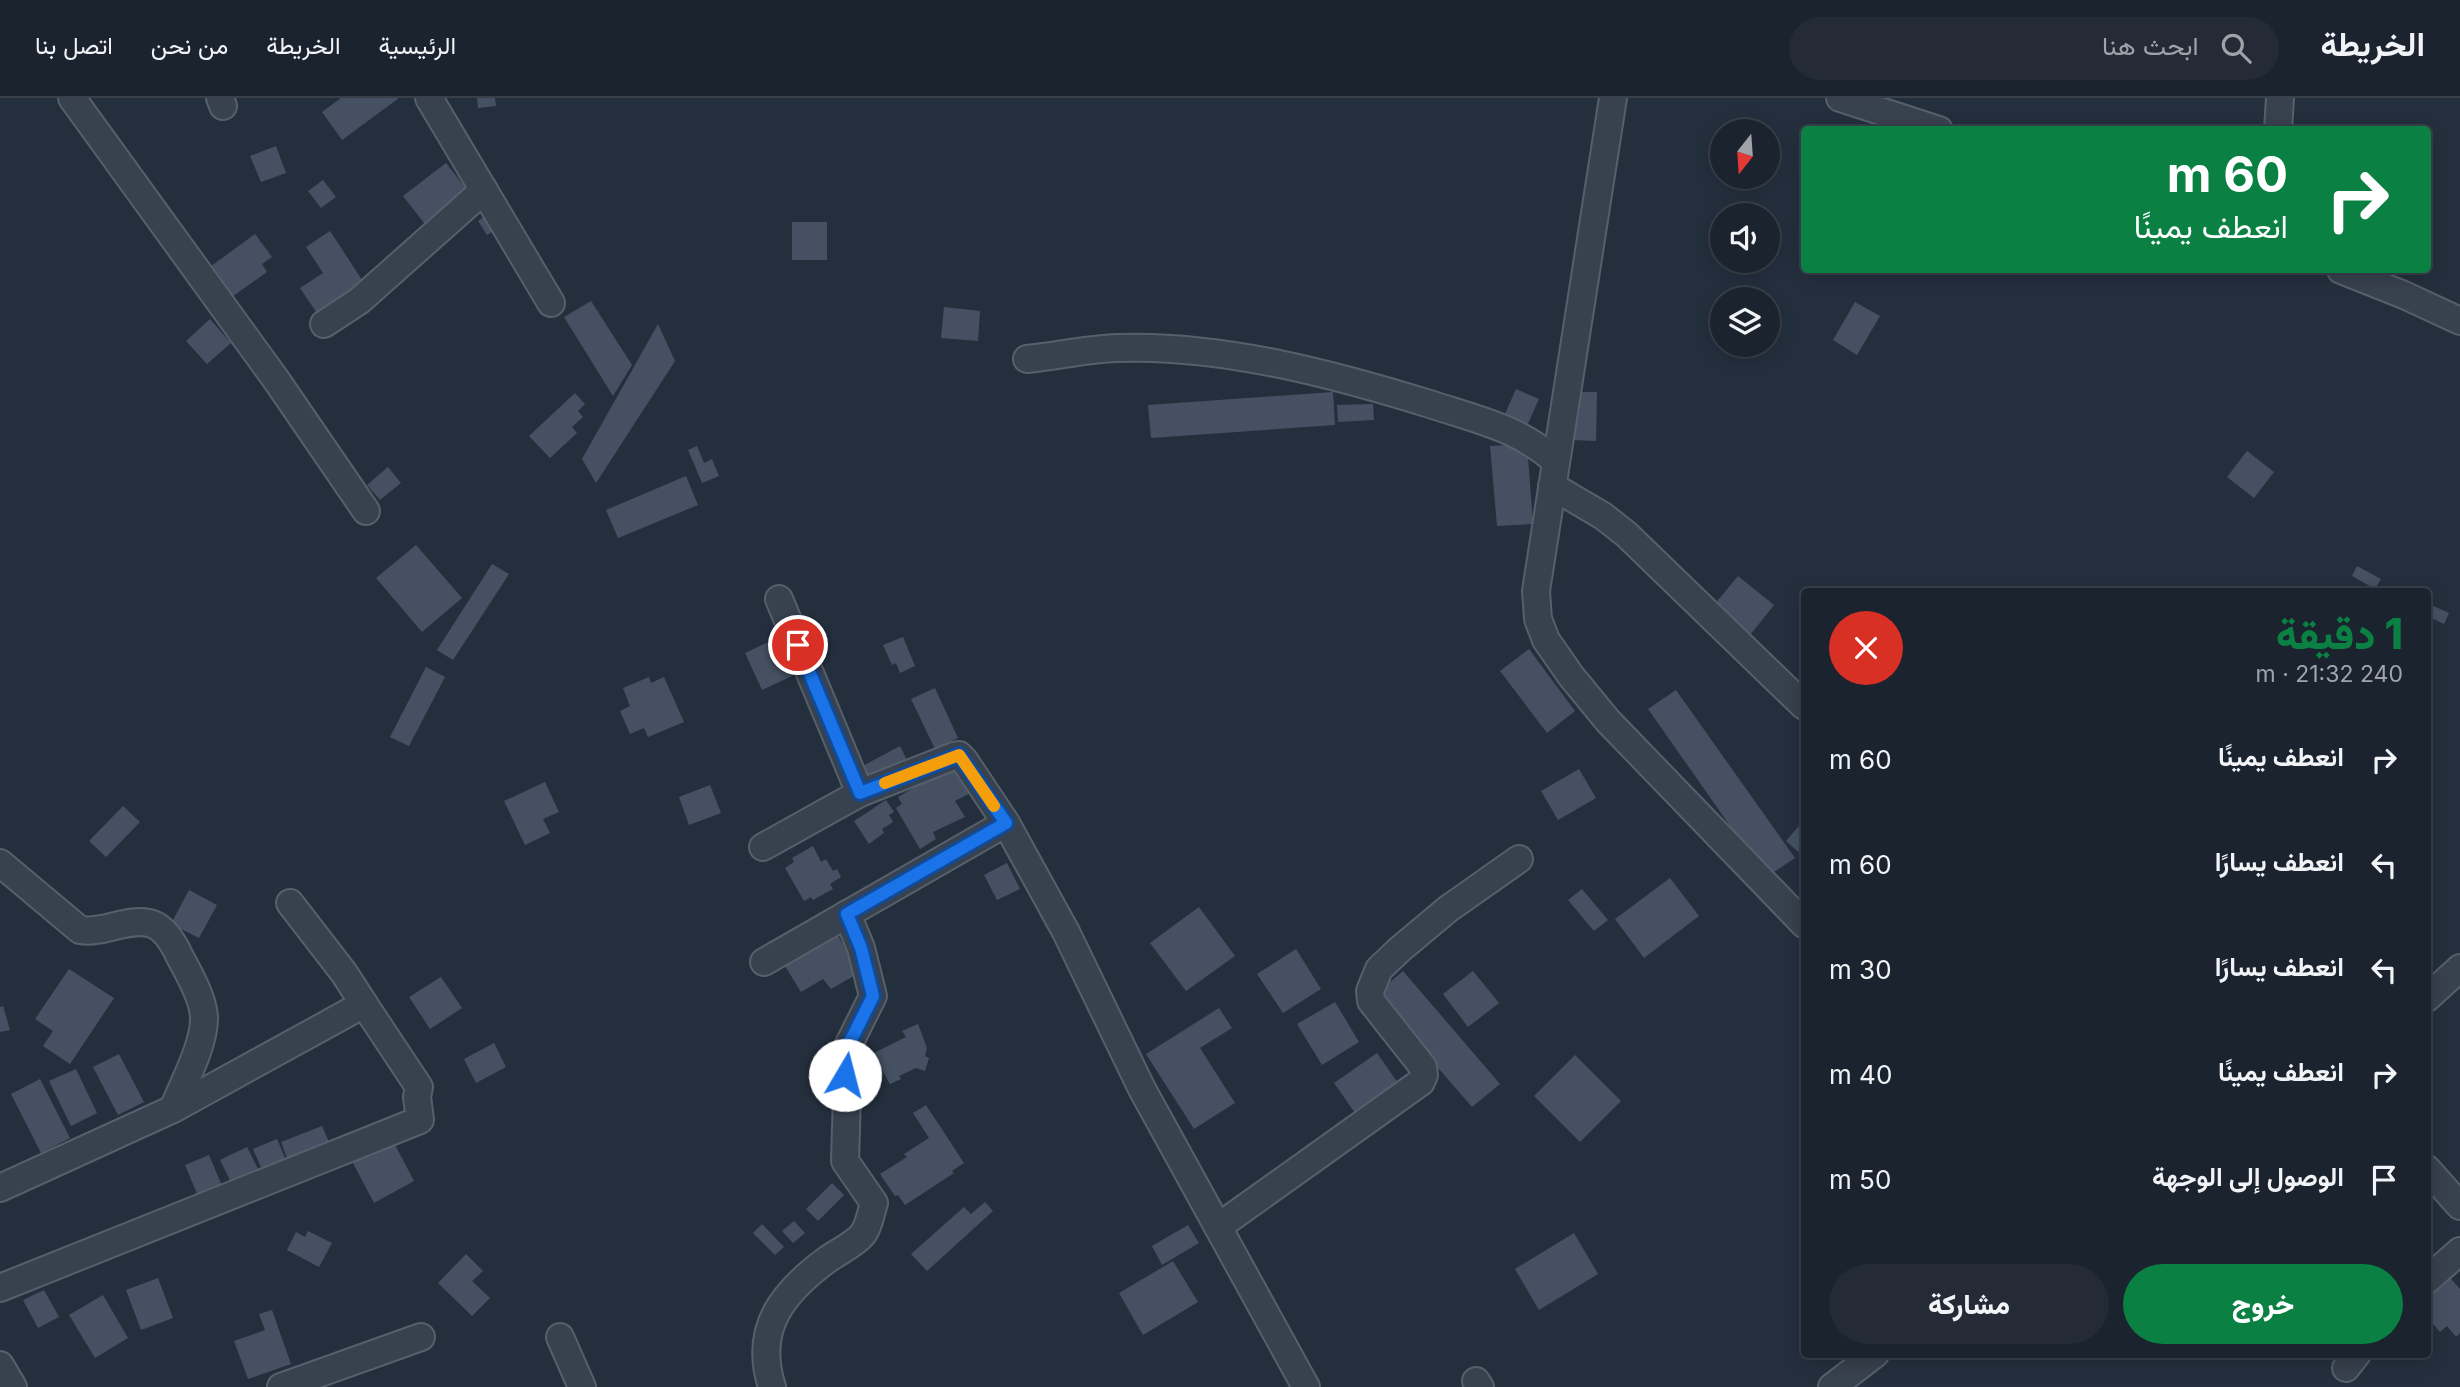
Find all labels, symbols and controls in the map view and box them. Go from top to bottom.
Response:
search box [1789,17,2279,80]
text: الخريطة [2321,24,2425,64]
icon: search [2217,29,2255,67]
text: ابحث هنا [2102,30,2199,61]
text: اتصل بنا [35,31,113,60]
text: من نحن [151,31,228,60]
text: الخريطة [266,31,340,60]
text: الرئيسية [378,31,456,60]
north arrow [1710,119,1780,189]
map controls [1710,119,1780,357]
text: 60 m [2167,145,2288,204]
icon: right [2312,154,2403,245]
button: sound [1710,203,1780,273]
text: انعطف يمينًا [2134,207,2288,246]
button: layers [1710,287,1780,357]
text: 1 دقيقة [2276,608,2403,659]
button: close [1829,611,1903,685]
pin [768,615,828,675]
icon: arrive [779,626,817,664]
text: 240 m · 21:32 [2256,660,2403,688]
text: انعطف يمينًا [2218,741,2344,772]
icon: right [2365,741,2403,779]
text: 60 m [1829,744,1892,775]
text: انعطف يسارًا [2215,846,2344,877]
icon: left [2365,846,2403,884]
text: 60 m [1829,849,1892,880]
text: انعطف يسارًا [2215,951,2344,982]
icon: left [2365,951,2403,989]
text: 30 m [1829,954,1892,985]
position arrow [808,1038,882,1112]
text: انعطف يمينًا [2218,1056,2344,1087]
icon: right [2365,1056,2403,1094]
text: 40 m [1829,1059,1892,1090]
text: الوصول إلى الوجهة [2152,1161,2344,1192]
icon: arrive [2365,1161,2403,1199]
text: 50 m [1829,1164,1891,1195]
button: مشاركة [1829,1264,2109,1344]
button: خروج [2123,1264,2403,1344]

